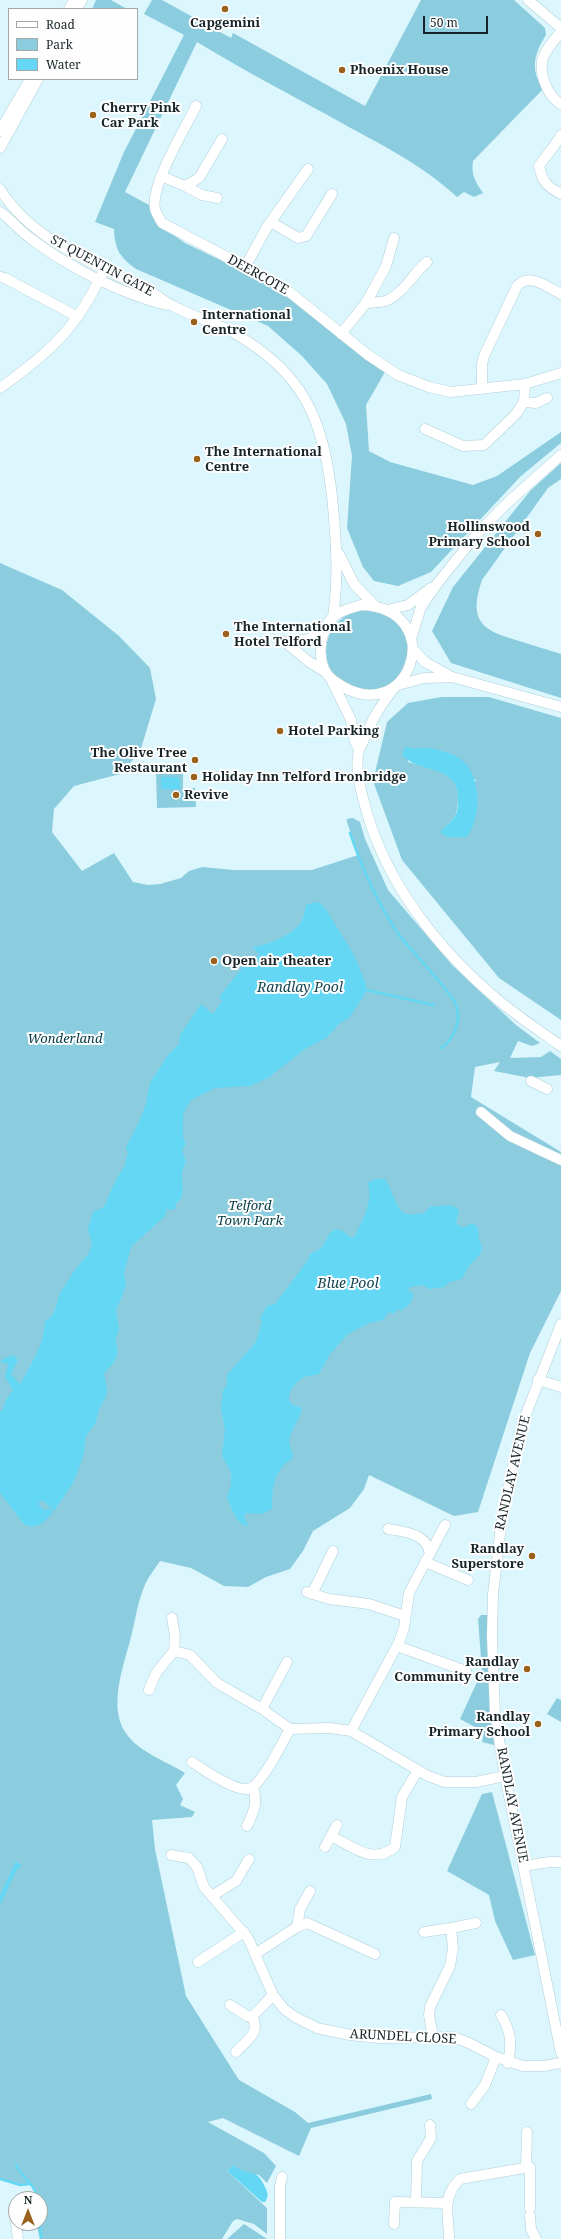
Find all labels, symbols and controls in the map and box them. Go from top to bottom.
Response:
marker: Capgemini [220,4,230,14]
legend [8,8,138,80]
scale bar [425,8,490,34]
text: 50 m [430,14,458,31]
place label: Capgemini [190,15,260,31]
text: Road [46,16,75,33]
text: Park [46,36,73,53]
text: Water [46,56,81,73]
place label: Phoenix House [350,62,448,78]
marker: Phoenix House [337,65,347,75]
place label: Cherry Pink Car Park [101,100,180,131]
marker: Cherry Pink Car Park [88,110,98,120]
street label: ST QUENTIN GATE [48,232,156,300]
street label: DEERCOTE [225,252,291,298]
place label: International Centre [202,307,291,338]
marker: International Centre [189,317,199,327]
place label: The International Centre [205,444,322,475]
marker: The International Centre [192,454,202,464]
place label: Hollinswood Primary School [428,519,530,550]
marker: Hollinswood Primary School [533,529,543,539]
place label: The International Hotel Telford [234,619,351,650]
marker: The International Hotel Telford [221,629,231,639]
place label: Hotel Parking [288,723,379,739]
marker: Hotel Parking [275,726,285,736]
place label: The Olive Tree Restaurant [91,745,187,776]
marker: The Olive Tree Restaurant [190,755,200,765]
place label: Holiday Inn Telford Ironbridge [202,769,406,785]
marker: Holiday Inn Telford Ironbridge [189,772,199,782]
place label: Revive [184,787,228,803]
marker: Revive [171,790,181,800]
place label: Open air theater [222,953,331,969]
marker: Open air theater [209,956,219,966]
water label: Randlay Pool [257,980,343,996]
park label: Wonderland [28,1031,102,1047]
park label: Telford Town Park [217,1198,283,1229]
water label: Blue Pool [317,1276,379,1292]
street label: RANDLAY AVENUE [492,1414,534,1532]
place label: Randlay Superstore [451,1541,524,1572]
marker: Randlay Superstore [527,1551,537,1561]
place label: Randlay Community Centre [394,1654,519,1685]
marker: Randlay Community Centre [522,1664,532,1674]
place label: Randlay Primary School [428,1709,530,1740]
marker: Randlay Primary School [533,1719,543,1729]
street label: RANDLAY AVENUE [493,1746,531,1864]
street label: ARUNDEL CLOSE [349,2026,457,2048]
north arrow [8,2191,48,2231]
text: N [24,2192,32,2207]

